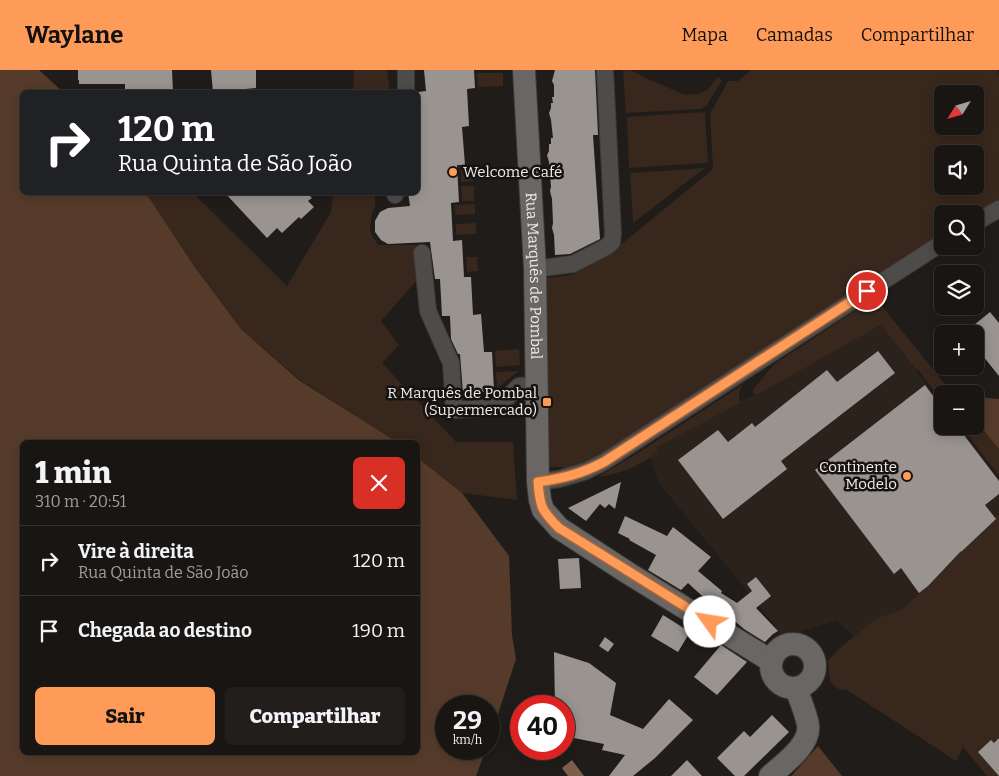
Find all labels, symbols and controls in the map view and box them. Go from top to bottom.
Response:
text: Waylane [25,21,123,49]
text: Mapa [682,24,728,46]
text: Camadas [756,24,833,46]
text: Compartilhar [861,24,974,46]
north arrow [934,85,984,135]
map controls [934,85,984,435]
text: 120 m [118,108,215,150]
icon: right [35,110,100,175]
button: sound [934,145,984,195]
text: Rua Quinta de São João [118,150,352,177]
place label: Welcome Café [463,163,562,181]
marker: Welcome Café [447,166,459,178]
street label: Rua Marquês de Pombal [522,192,545,359]
button: search [934,205,984,255]
button: layers [934,265,984,315]
pin [846,270,888,312]
icon: arrive [853,277,881,305]
button: + [934,325,984,375]
place label: R Marquês de Pombal (Supermercado) [387,384,537,419]
button: − [934,385,984,435]
marker: R Marquês de Pombal (Supermercado) [541,396,553,408]
text: 1 min [35,455,111,491]
button: close [353,457,405,509]
place label: Continente Modelo [819,458,897,493]
marker: Continente Modelo [901,470,913,482]
text: 310 m · 20:51 [35,492,126,511]
text: Vire à direita [78,540,194,563]
icon: right [35,547,63,575]
text: 120 m [353,549,405,572]
text: Rua Quinta de São João [78,563,249,582]
position arrow [683,595,735,647]
icon: arrive [35,617,63,645]
text: Chegada ao destino [78,619,252,642]
text: 190 m [352,619,405,642]
button: Sair [35,687,215,745]
button: Compartilhar [225,687,405,745]
speed limit sign: 40 [510,695,575,760]
text: 29 [453,706,482,736]
text: km/h [453,733,482,747]

